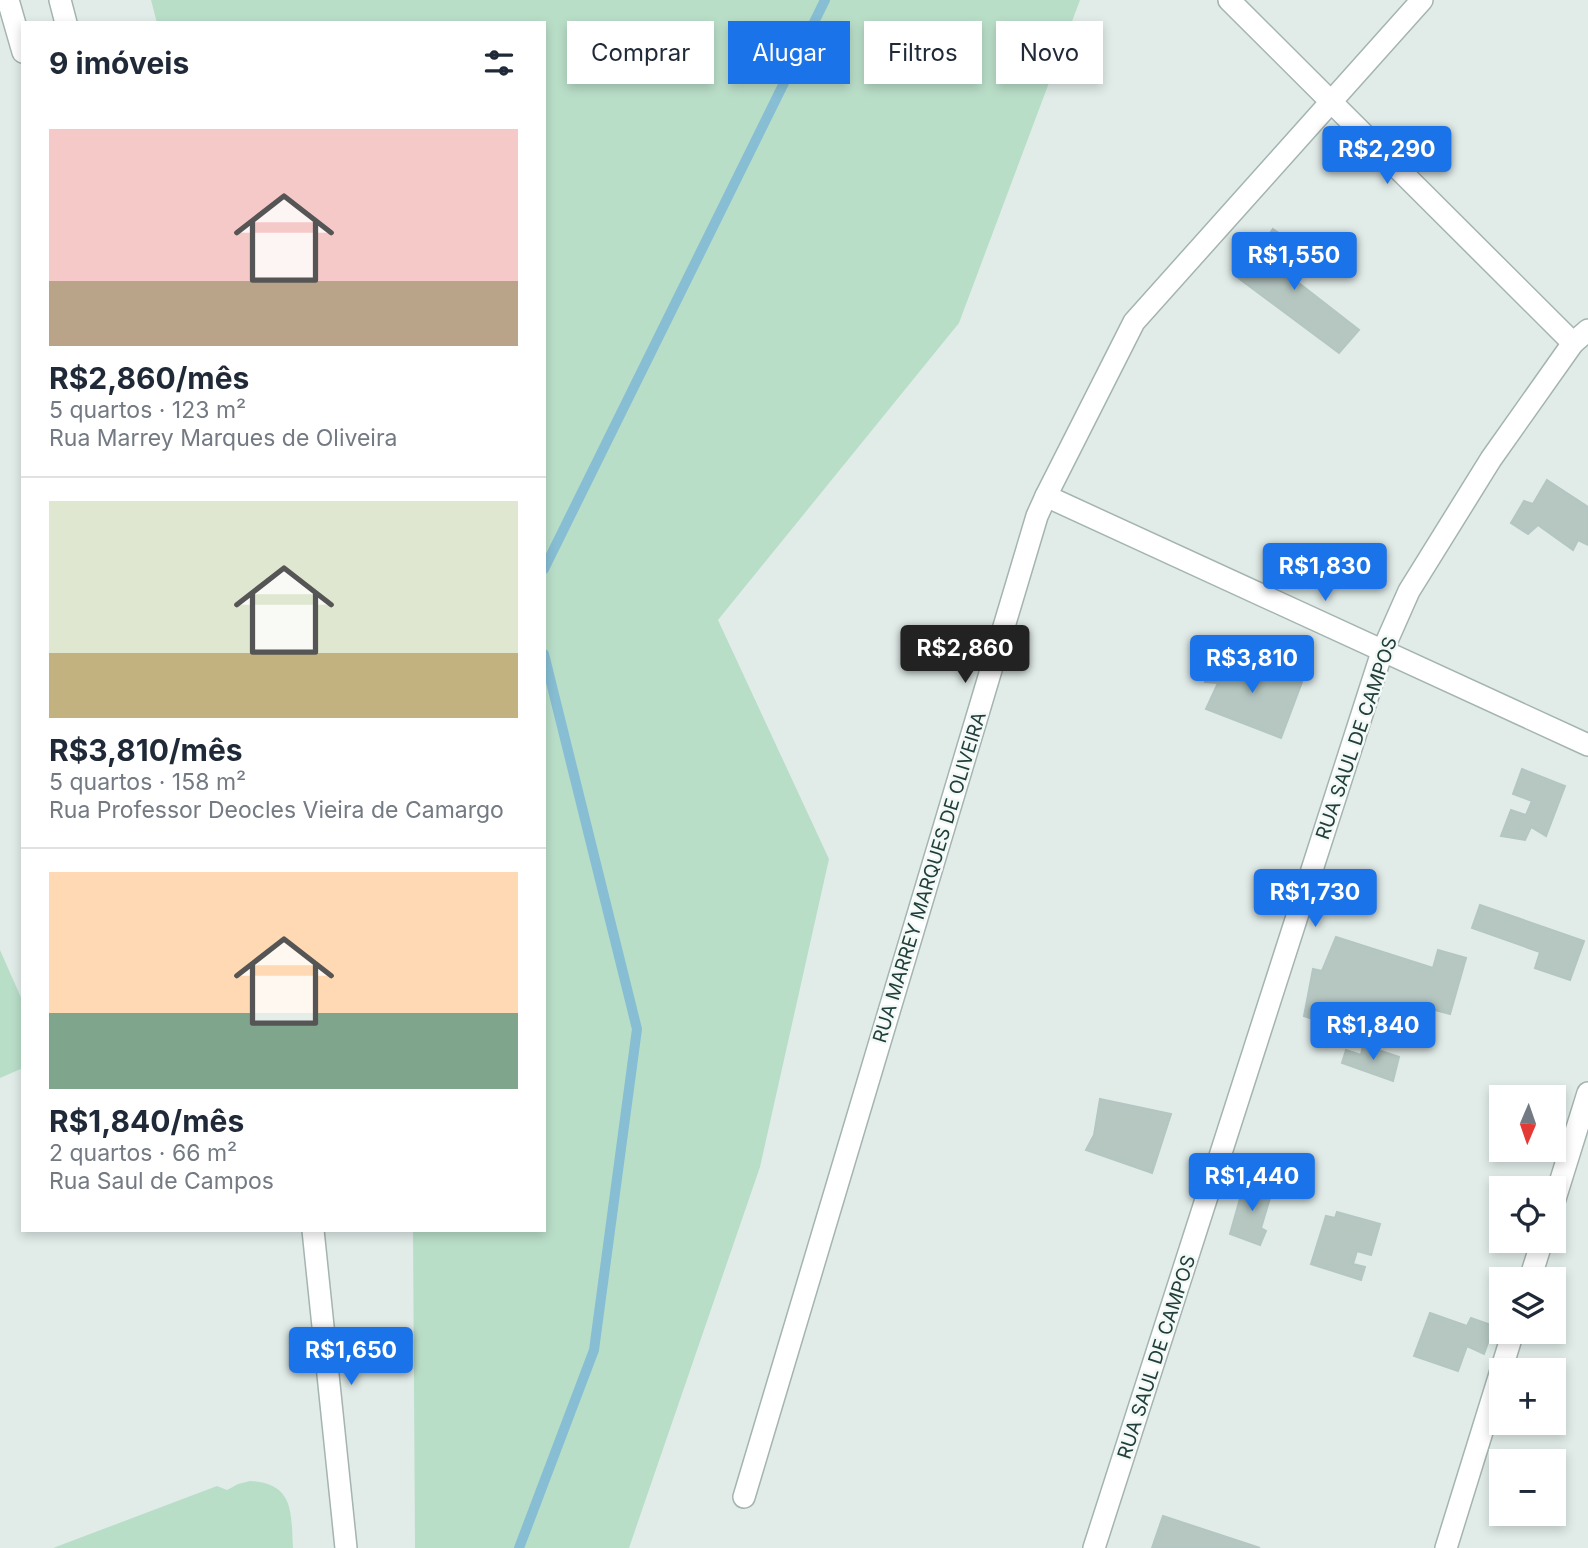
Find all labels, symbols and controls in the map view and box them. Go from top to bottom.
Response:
chip: Comprar [567,21,714,84]
chip: Alugar [728,21,850,84]
chip: Filtros [864,21,982,84]
chip: Novo [996,21,1103,84]
icon: filters [480,44,518,82]
text: 9 imóveis [49,45,189,81]
pin: R$2,290 [1322,127,1452,186]
text: R$2,290 [1338,135,1436,163]
icon: home [221,175,347,301]
pin: R$1,550 [1229,232,1359,292]
text: R$1,550 [1248,241,1340,269]
text: R$2,860/mês [49,360,249,396]
text: 5 quartos · 123 m² [49,396,246,424]
text: Rua Marrey Marques de Oliveira [49,424,398,452]
pin: R$1,830 [1260,544,1390,603]
icon: home [221,547,347,673]
text: R$1,830 [1279,552,1371,580]
pin: R$2,860 [900,626,1030,685]
text: R$2,860 [916,634,1014,662]
street label: RUA SAUL DE CAMPOS [1311,634,1402,842]
pin: R$3,810 [1187,636,1317,695]
text: R$3,810 [1206,644,1298,672]
street label: RUA MARREY MARQUES DE OLIVEIRA [868,709,991,1045]
text: R$3,810/mês [49,732,243,768]
text: 5 quartos · 158 m² [49,768,246,796]
text: Rua Professor Deocles Vieira de Camargo [49,796,504,824]
pin: R$1,730 [1250,870,1380,929]
text: R$1,730 [1270,878,1360,906]
icon: home [221,918,347,1044]
pin: R$1,840 [1308,1002,1438,1062]
text: R$1,840 [1326,1011,1420,1039]
north arrow [1489,1085,1566,1162]
map controls [1489,1085,1566,1526]
text: R$1,840/mês [49,1103,244,1139]
text: 2 quartos · 66 m² [49,1139,237,1167]
pin: R$1,440 [1187,1154,1317,1213]
text: R$1,440 [1205,1162,1299,1190]
text: Rua Saul de Campos [49,1167,274,1195]
button: locate [1489,1176,1566,1253]
street label: RUA SAUL DE CAMPOS [1113,1252,1200,1462]
button: layers [1489,1267,1566,1344]
pin: R$1,650 [286,1328,416,1387]
text: R$1,650 [305,1336,397,1364]
button: + [1489,1358,1566,1435]
button: − [1489,1449,1566,1526]

